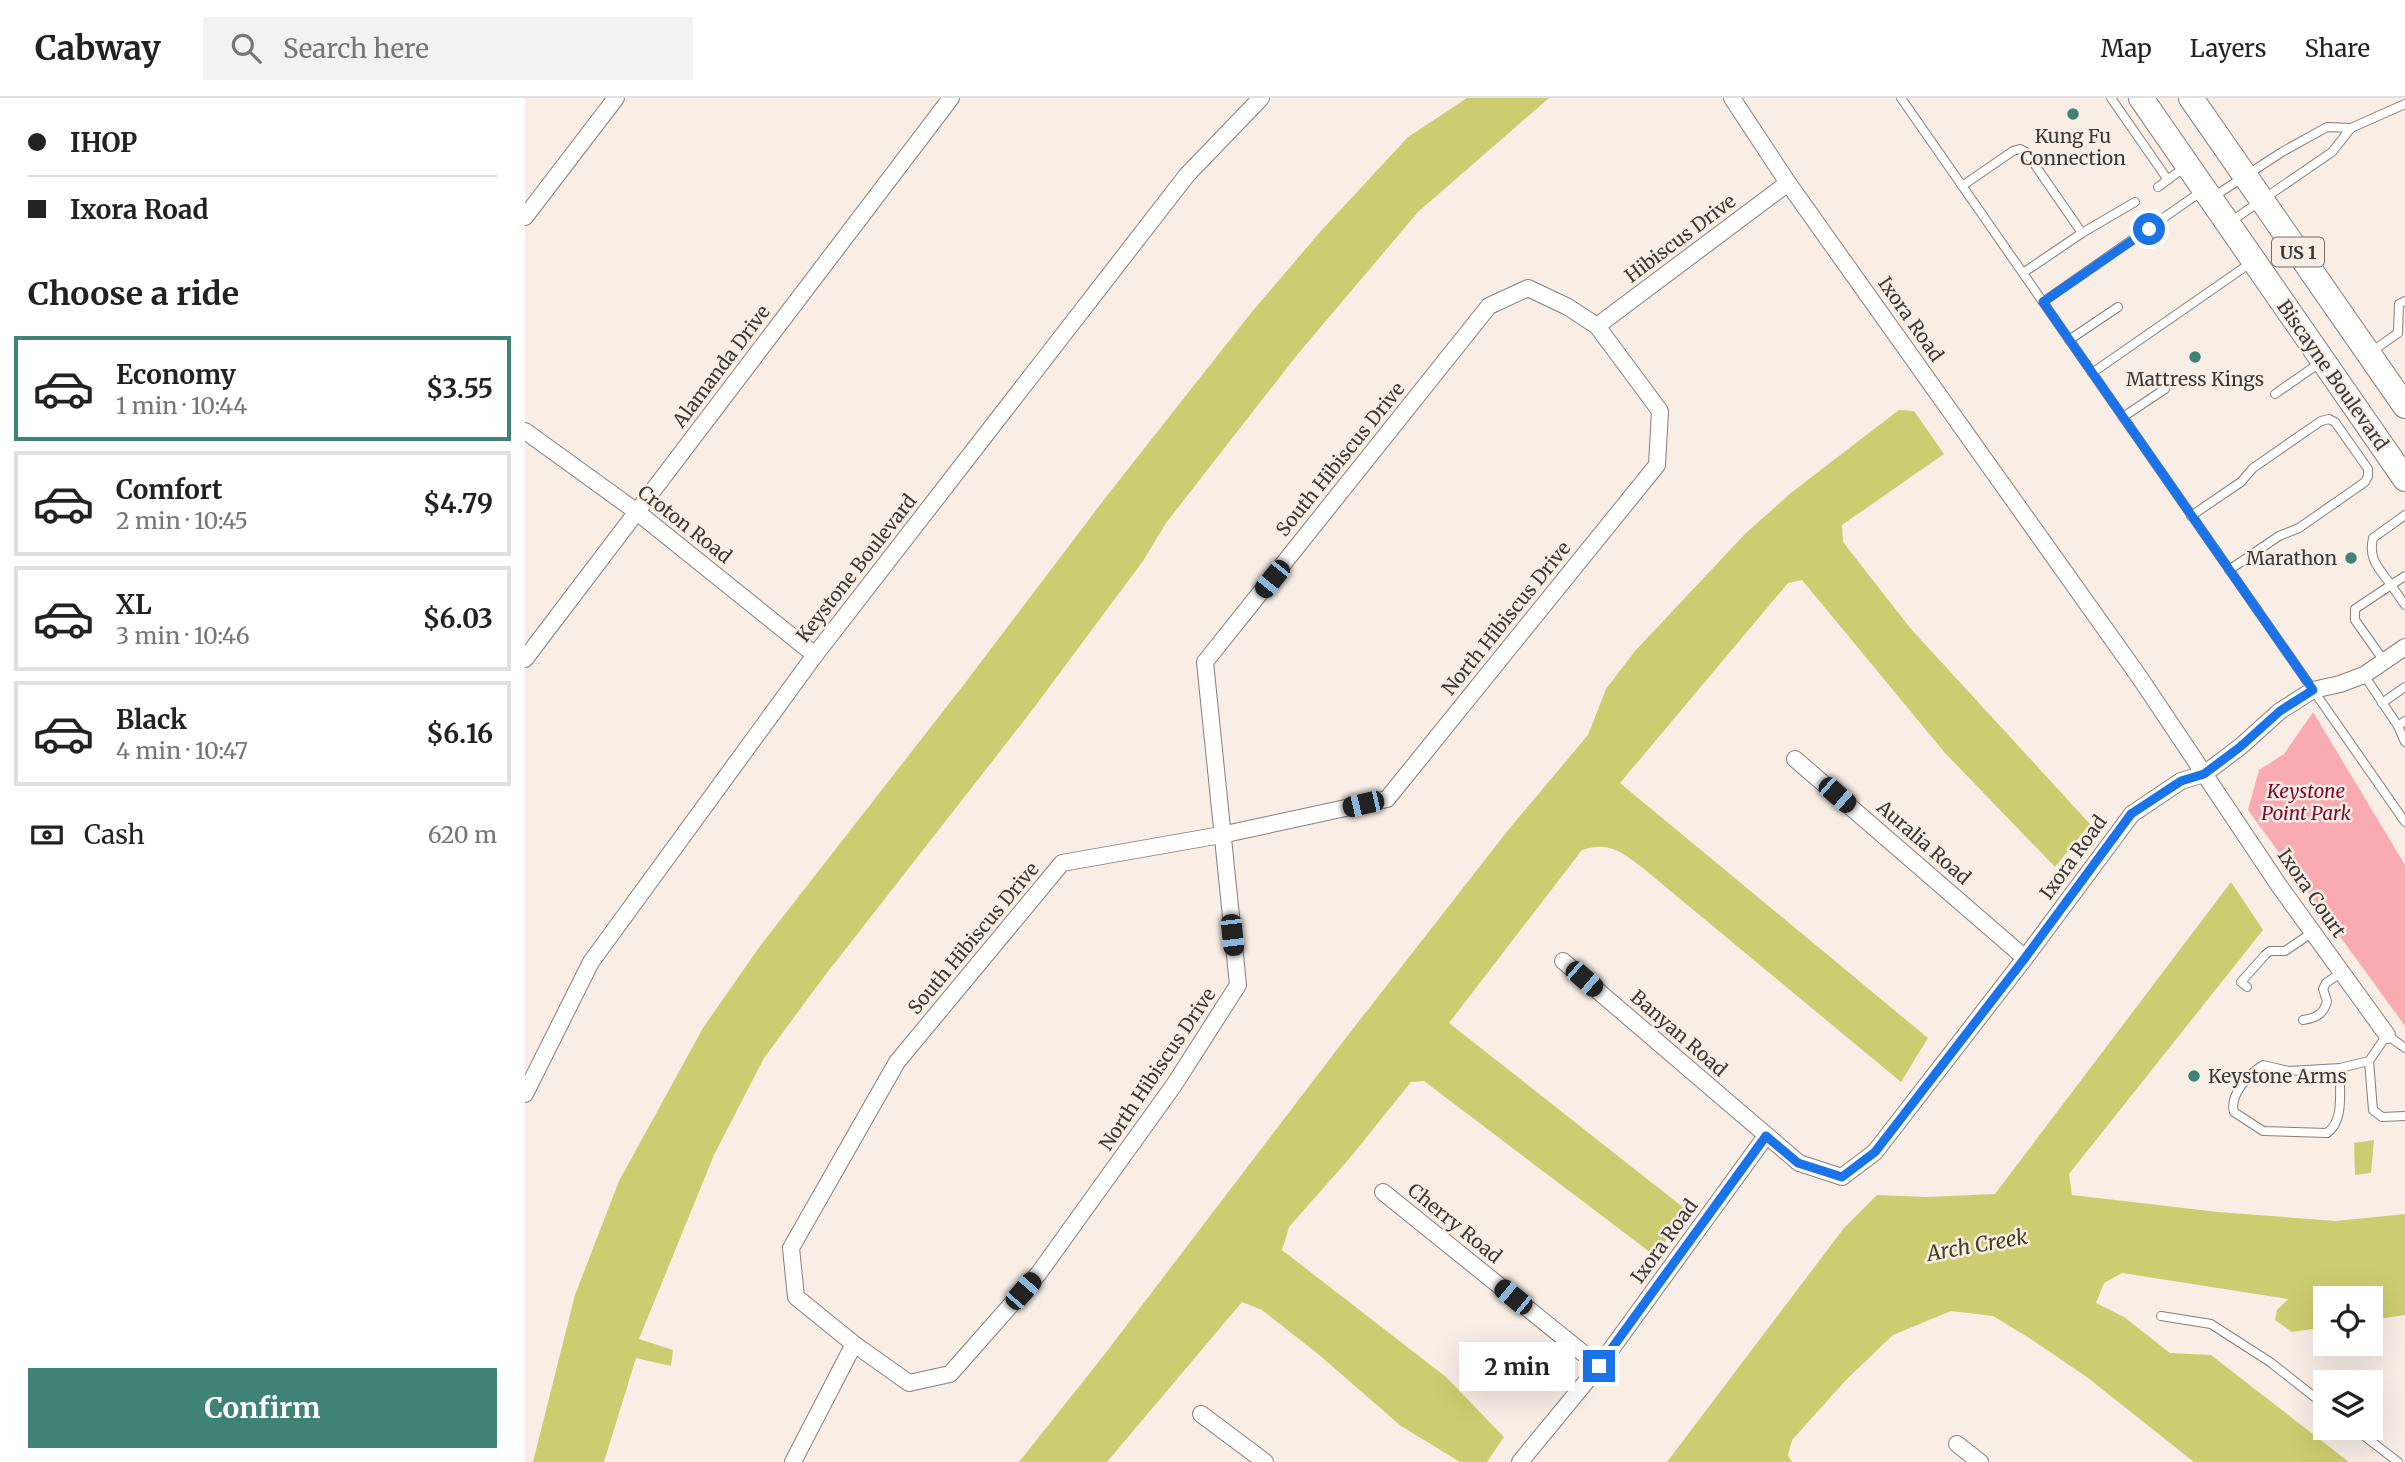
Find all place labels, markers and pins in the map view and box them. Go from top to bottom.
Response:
marker: Kung Fu Connection [2065,106,2081,122]
place label: Kung Fu Connection [2020,124,2126,170]
marker: Mattress Kings [2187,349,2203,365]
place label: Mattress Kings [2126,367,2264,391]
place label: Marathon [2246,546,2337,570]
marker: Marathon [2343,550,2359,566]
place label: Keystone Arms [2208,1064,2347,1088]
marker: Keystone Arms [2186,1068,2202,1084]

